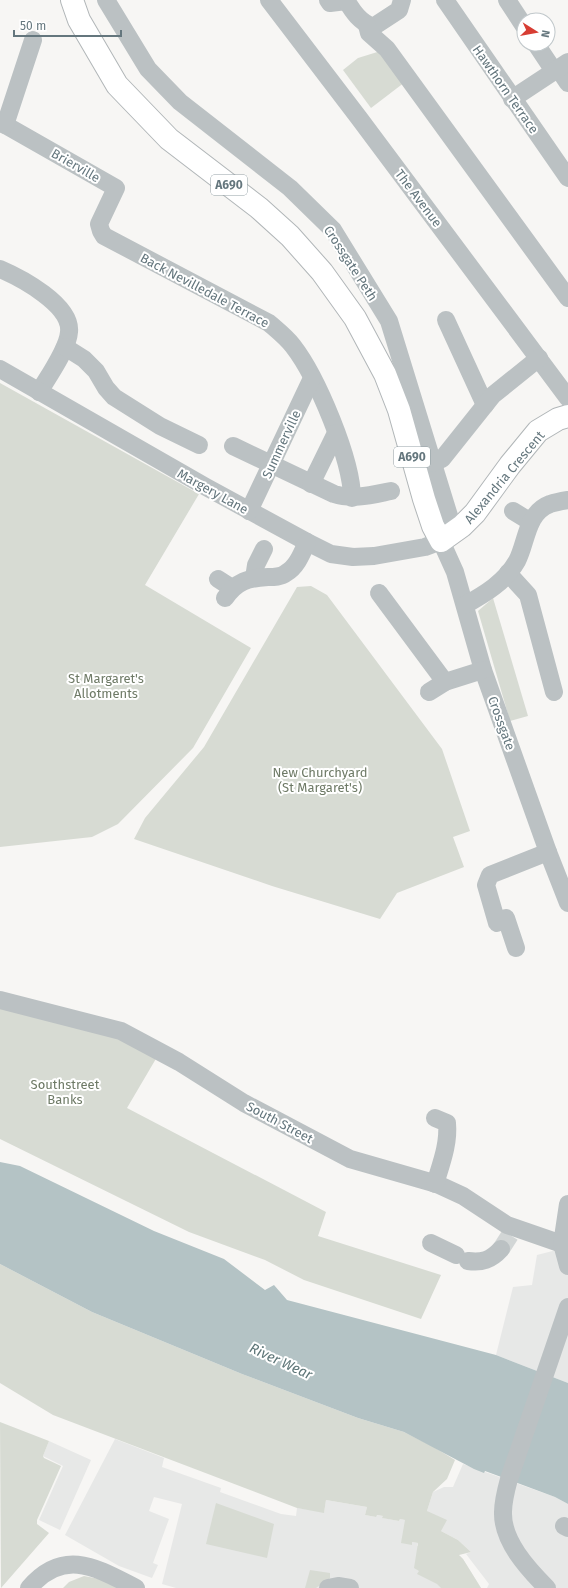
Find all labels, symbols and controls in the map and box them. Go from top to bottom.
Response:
scale bar [14,12,121,38]
north arrow [516,12,556,52]
text: 50 m [20,19,46,33]
text: N [538,29,552,39]
street label: Hawthorn Terrace [470,42,542,136]
street label: Brierville [49,146,103,185]
street label: The Avenue [392,167,445,230]
road number: A690 [211,175,247,195]
street label: Crossgate Peth [321,223,380,304]
street label: Back Nevilledale Terrace [138,250,272,331]
street label: Summerville [259,408,304,481]
street label: Alexandria Crescent [461,428,548,527]
road number: A690 [394,447,430,467]
street label: Margery Lane [175,466,251,517]
park label: St Margaret's Allotments [68,671,144,701]
street label: Crossgate [485,694,518,752]
park label: New Churchyard (St Margaret's) [272,765,368,795]
park label: Southstreet Banks [31,1077,100,1107]
street label: South Street [244,1099,316,1146]
water label: River Wear [247,1340,315,1384]

